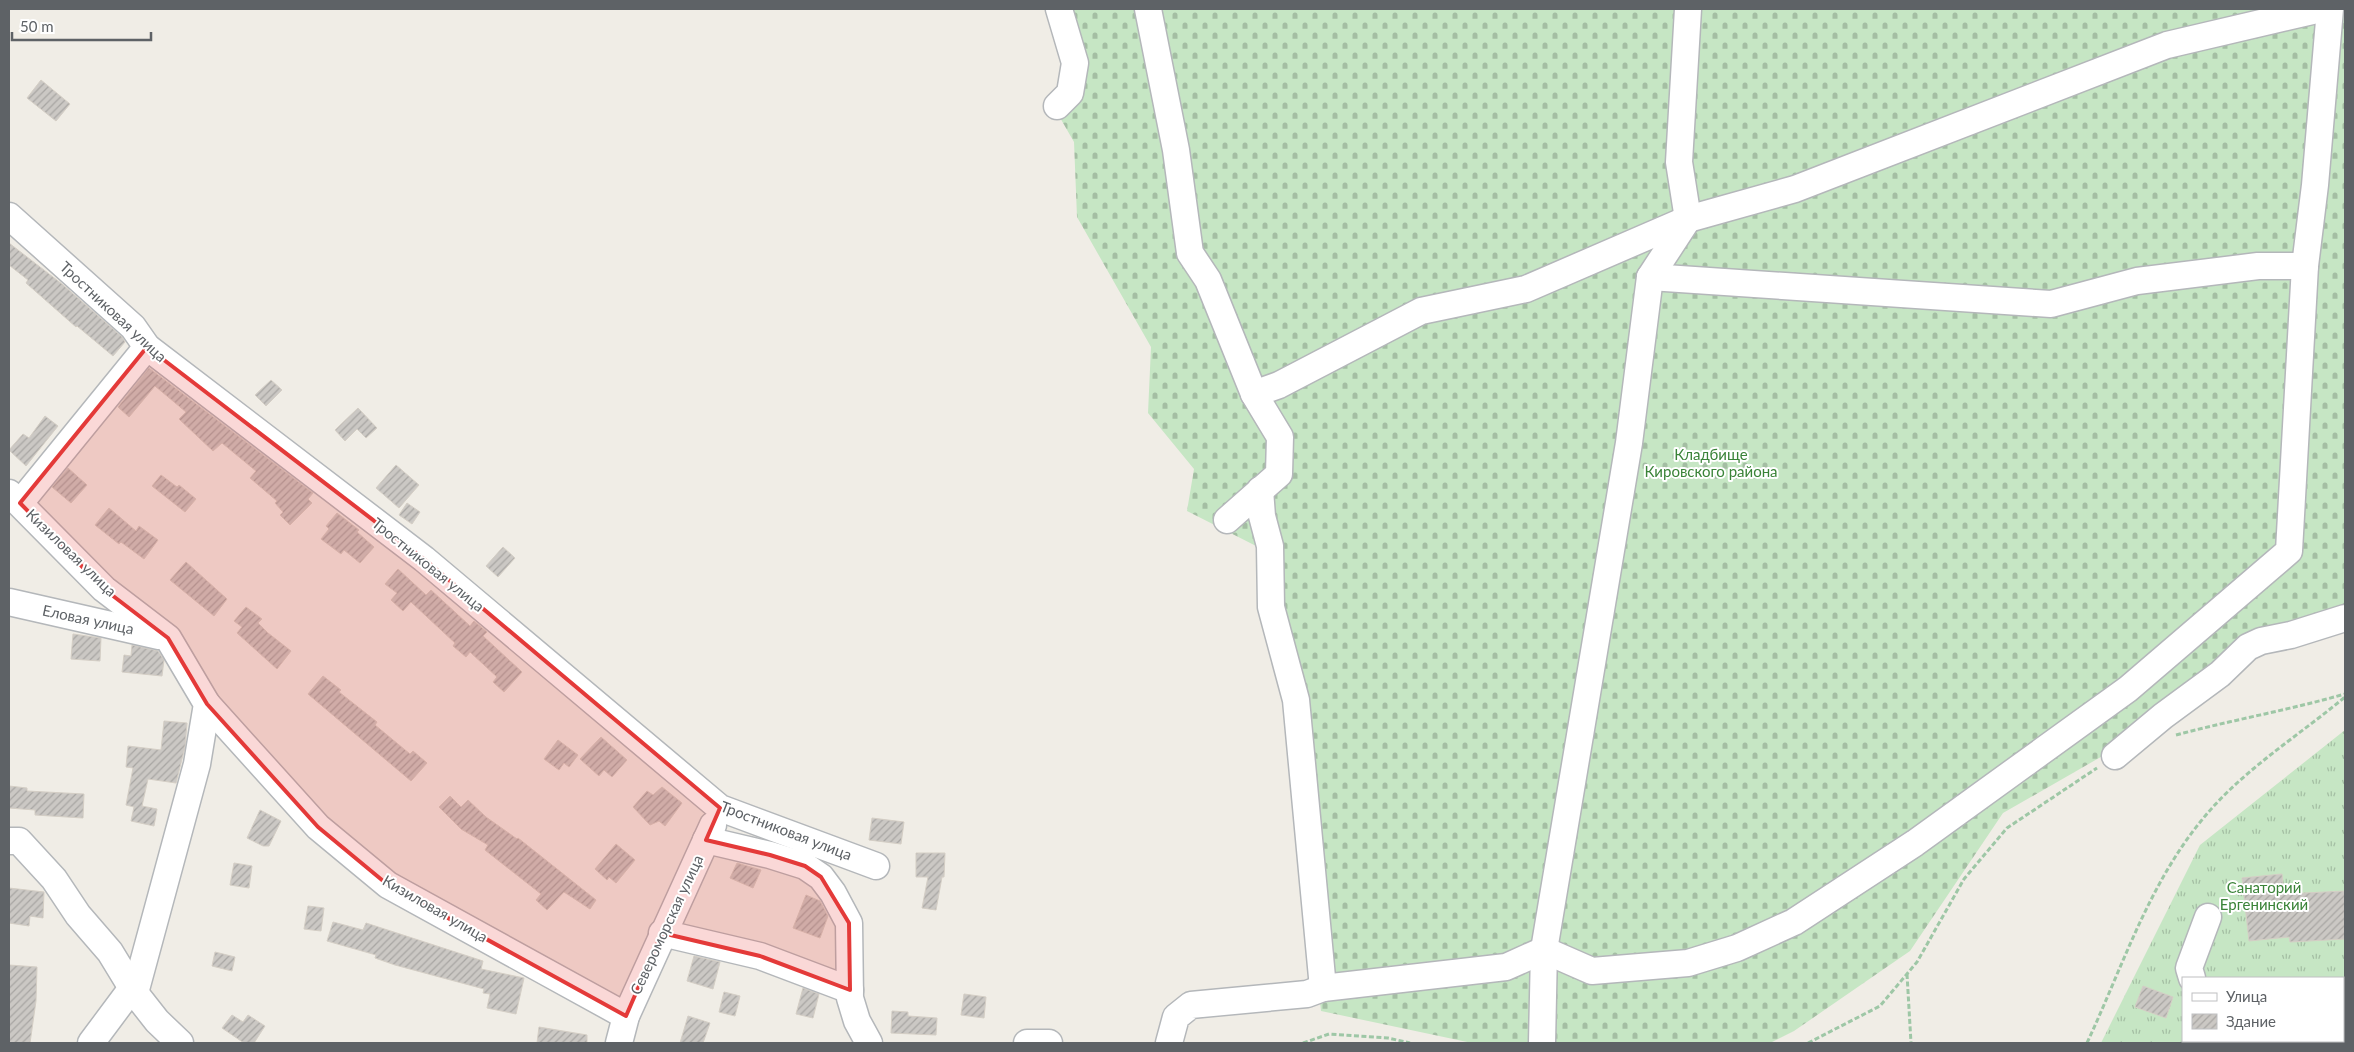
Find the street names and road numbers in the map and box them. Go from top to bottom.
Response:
street label: Тростниковая улица [57,257,171,365]
street label: Кизиловая улица [23,505,121,600]
street label: Тростниковая улица [369,513,488,615]
street label: Еловая улица [41,601,136,637]
street label: Тростниковая улица [718,797,854,863]
street label: Североморская улица [626,852,706,997]
street label: Кизиловая улица [380,871,491,946]

